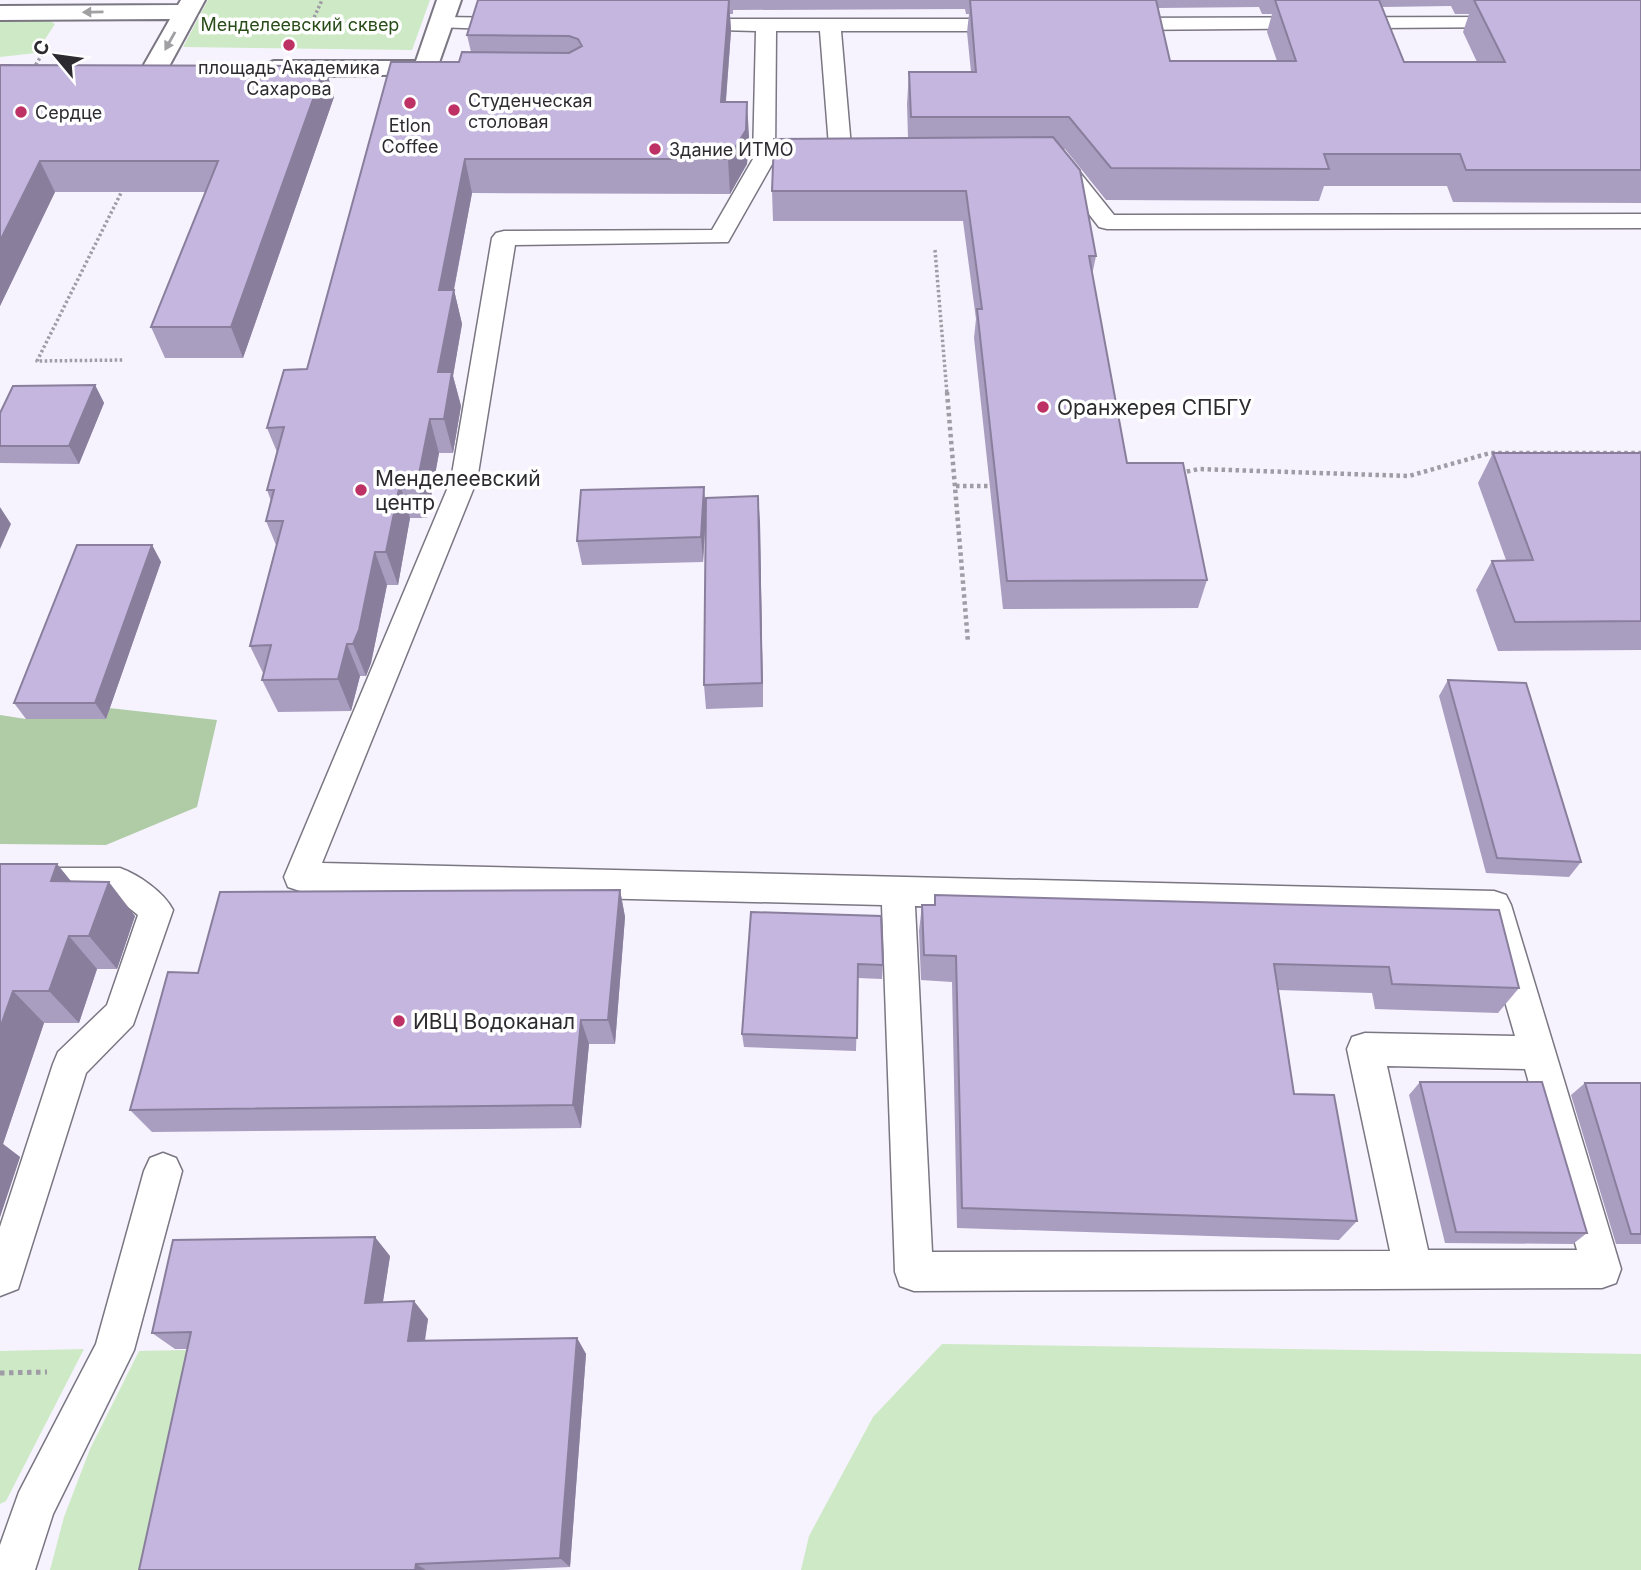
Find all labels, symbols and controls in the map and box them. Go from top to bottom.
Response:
one-way arrow [82,7,104,18]
park label: Менделеевский сквер [201,14,399,35]
north arrow [21,21,91,91]
one-way arrow [164,31,176,50]
text: С [28,36,55,60]
marker: площадь Академика Сахарова [281,37,297,53]
place label: площадь Академика Сахарова [198,57,380,99]
place label: Студенческая столовая [468,90,593,132]
marker: Etlon Coffee [402,95,418,111]
place label: Сердце [35,102,102,123]
marker: Студенческая столовая [446,102,462,118]
marker: Сердце [13,104,29,120]
place label: Etlon Coffee [381,115,439,157]
place label: Здание ИТМО [669,139,794,160]
marker: Здание ИТМО [647,141,663,157]
place label: Оранжерея СПБГУ [1057,395,1252,420]
marker: Оранжерея СПБГУ [1035,399,1051,415]
place label: Менделеевский центр [375,466,541,515]
marker: Менделеевский центр [353,482,369,498]
place label: ИВЦ Водоканал [413,1009,575,1034]
marker: ИВЦ Водоканал [391,1013,407,1029]

